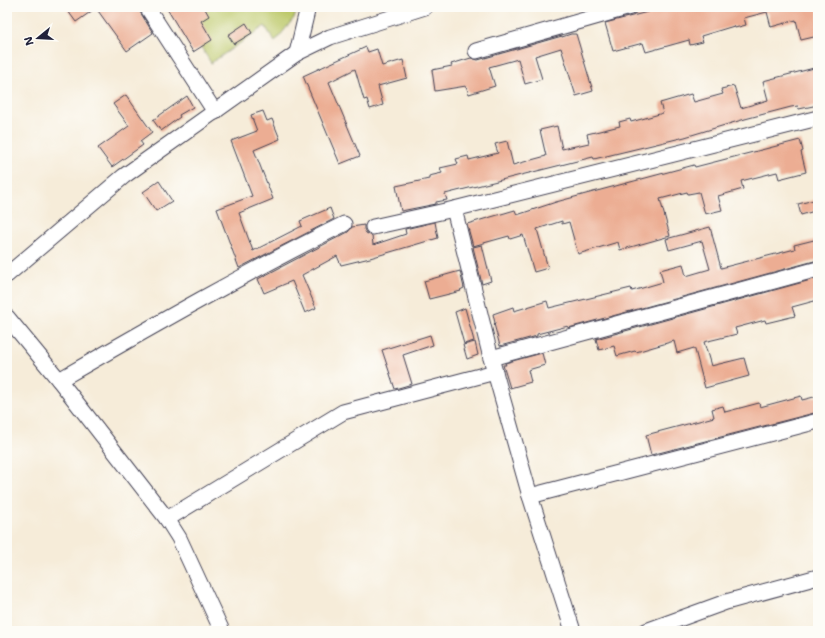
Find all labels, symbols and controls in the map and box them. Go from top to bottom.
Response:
north arrow [18,18,58,58]
text: N [20,34,37,47]

